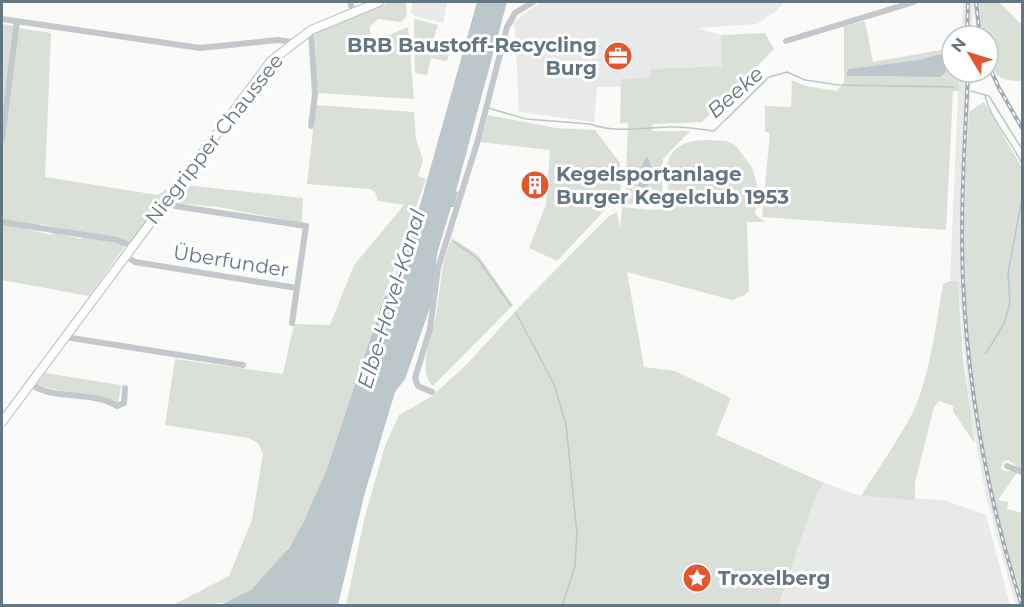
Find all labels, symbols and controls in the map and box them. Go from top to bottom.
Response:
north arrow [940,24,1000,84]
place label: BRB Baustoff-Recycling Burg [347,33,597,80]
text: N [947,34,970,56]
office icon: BRB Baustoff-Recycling Burg [602,40,634,72]
street label: Niegripper Chaussee [140,49,288,229]
water label: Beeke [702,61,768,123]
place label: Kegelsportanlage Burger Kegelclub 1953 [556,162,789,209]
building icon: Kegelsportanlage Burger Kegelclub 1953 [519,169,551,201]
water label: Elbe-Havel-Kanal [352,206,430,391]
street label: Überfunder [171,240,291,282]
place icon: Troxelberg [681,562,713,594]
place label: Troxelberg [718,566,830,590]

